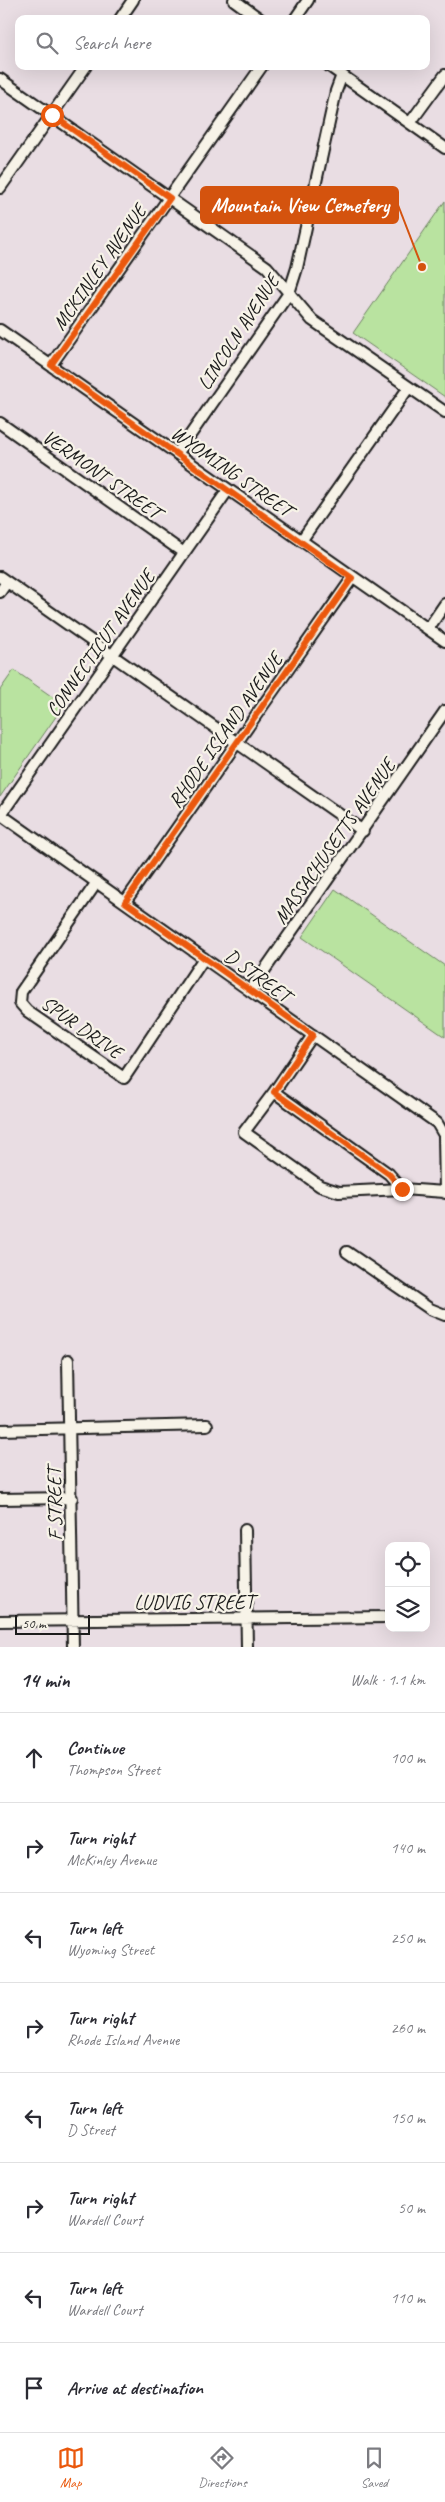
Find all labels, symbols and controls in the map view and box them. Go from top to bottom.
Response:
search box [15,15,430,70]
icon: search [33,29,61,57]
text: Search here [73,31,150,55]
route start [41,104,64,127]
callout: Mountain View Cemetery [201,187,398,223]
text: Mountain View Cemetery [211,192,391,219]
street label: MCKINLEY AVENUE [47,197,154,335]
street label: LINCOLN AVENUE [192,267,287,395]
street label: WYOMING STREET [166,420,301,525]
street label: VERMONT STREET [38,424,170,527]
street label: CONNECTICUT AVENUE [40,563,162,722]
street label: RHODE ISLAND AVENUE [163,646,290,813]
street label: MASSACHUSETTS AVENUE [268,751,403,929]
street label: D STREET [220,943,300,1011]
street label: SPUR DRIVE [36,990,130,1066]
route end [391,1178,414,1201]
street label: F STREET [41,1462,68,1541]
map controls [385,1542,430,1632]
button: locate [385,1542,430,1587]
button: layers [385,1587,430,1632]
street label: LUDVIG STREET [134,1590,259,1615]
scale bar [15,1612,90,1635]
text: 50 m [22,1615,46,1632]
text: 14 min [20,1667,70,1693]
text: Walk · 1.1 km [350,1670,425,1690]
text: Continue [67,1736,124,1760]
icon: ahead [20,1744,48,1772]
text: 100 m [391,1748,425,1768]
text: Thompson Street [67,1760,160,1780]
text: Turn right [67,1826,134,1850]
icon: right [20,1834,48,1862]
text: 140 m [391,1838,425,1858]
text: McKinley Avenue [67,1850,156,1870]
text: Turn left [67,1916,122,1940]
icon: left [20,1924,48,1952]
text: 250 m [391,1928,425,1948]
text: Wyoming Street [67,1940,154,1960]
text: Turn right [67,2006,134,2030]
icon: right [20,2014,48,2042]
text: 260 m [391,2018,425,2038]
text: Rhode Island Avenue [67,2030,179,2050]
text: Turn left [67,2096,122,2120]
icon: left [20,2104,48,2132]
text: 150 m [391,2108,425,2128]
text: D Street [67,2120,115,2140]
text: Turn right [67,2186,134,2210]
icon: right [20,2194,48,2222]
text: 50 m [398,2198,425,2218]
text: Wardell Court [67,2210,142,2230]
text: Turn left [67,2276,122,2300]
icon: left [20,2284,48,2312]
text: 110 m [391,2288,425,2308]
text: Wardell Court [67,2300,142,2320]
icon: arrive [20,2374,48,2402]
text: Arrive at destination [67,2376,203,2400]
tab: Map [57,2444,85,2491]
tab: Directions [198,2444,247,2491]
tab: Saved [360,2444,388,2491]

